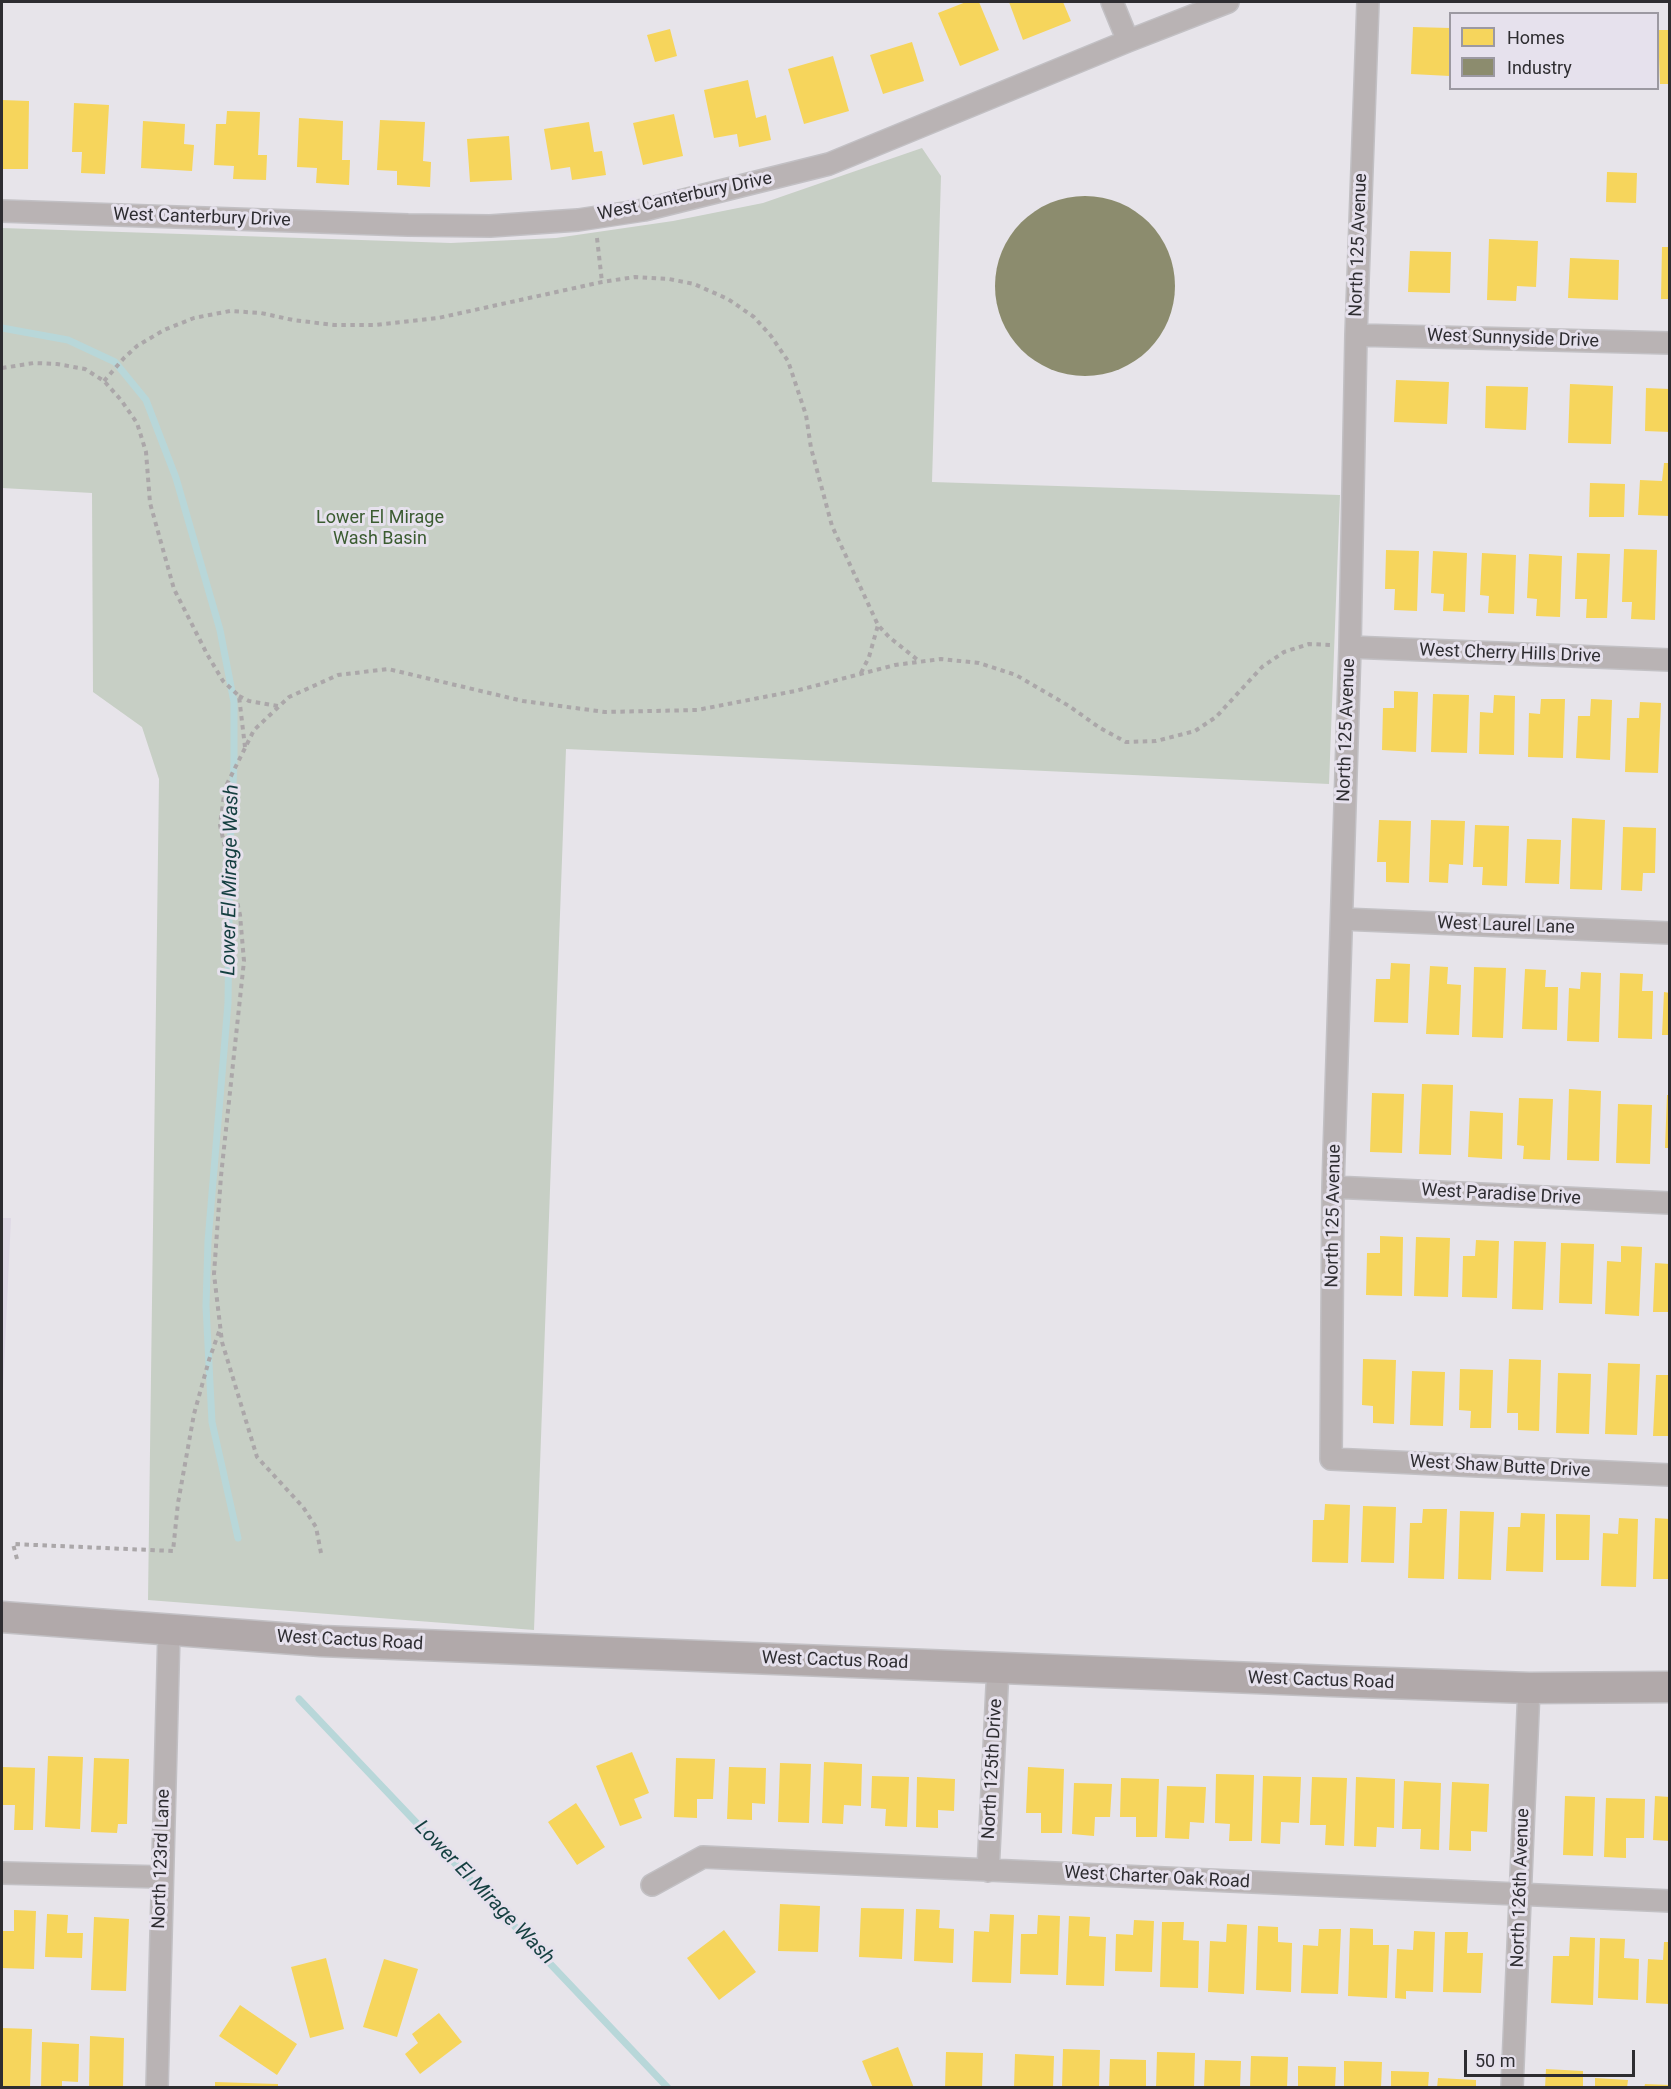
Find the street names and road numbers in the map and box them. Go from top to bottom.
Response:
street label: West Canterbury Drive [596,168,774,226]
street label: North 125 Avenue [1346,173,1372,317]
street label: West Canterbury Drive [113,204,291,232]
street label: West Sunnyside Drive [1427,325,1599,353]
street label: West Cherry Hills Drive [1419,640,1601,668]
street label: North 125 Avenue [1334,658,1360,802]
street label: West Laurel Lane [1437,913,1575,939]
street label: North 125 Avenue [1322,1144,1346,1288]
street label: West Paradise Drive [1421,1180,1581,1210]
street label: West Shaw Butte Drive [1409,1451,1591,1483]
street label: West Cactus Road [276,1626,424,1656]
street label: West Cactus Road [761,1648,909,1674]
street label: West Cactus Road [1247,1668,1395,1694]
street label: North 125th Drive [979,1698,1007,1840]
street label: North 123rd Lane [149,1789,175,1929]
street label: North 126th Avenue [1507,1808,1535,1968]
street label: West Charter Oak Road [1064,1862,1250,1894]

